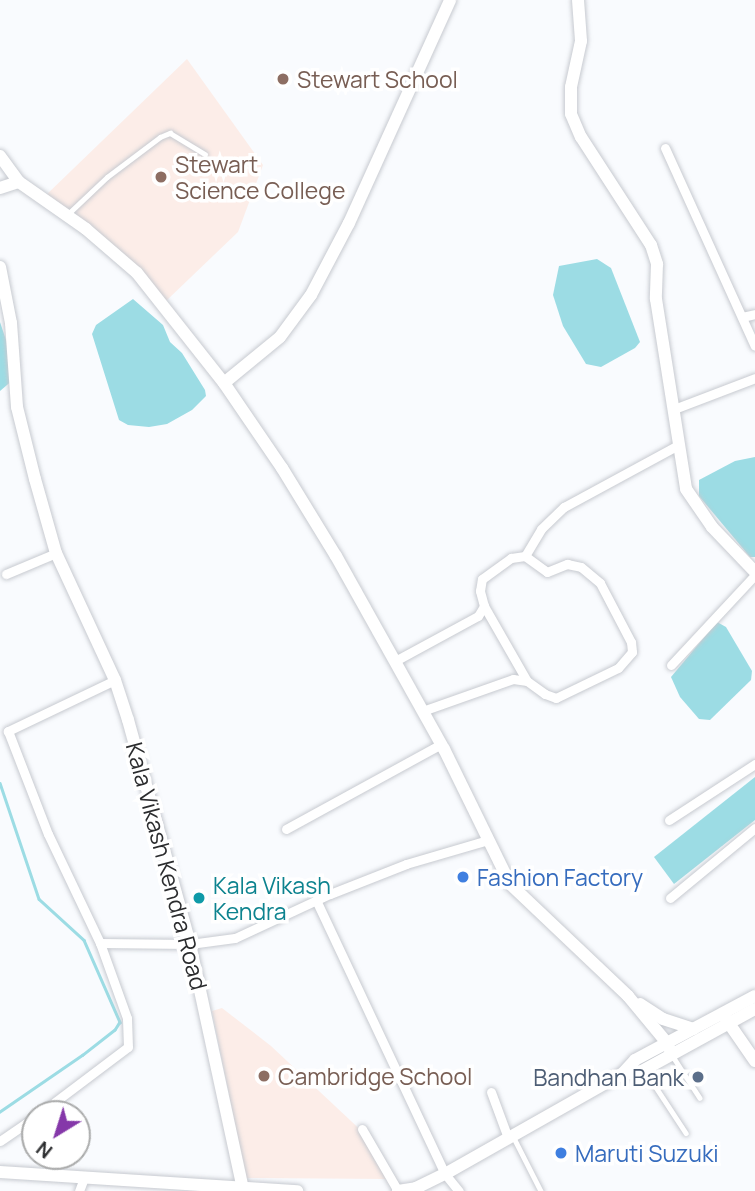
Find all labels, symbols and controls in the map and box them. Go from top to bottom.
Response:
place label: Stewart School [297,65,458,93]
marker: Stewart School [275,71,291,87]
place label: Stewart Science College [175,150,345,204]
marker: Stewart Science College [153,169,169,185]
street label: Kala Vikash Kendra Road [121,739,213,993]
place label: Fashion Factory [477,863,643,891]
marker: Fashion Factory [455,869,471,885]
place label: Kala Vikash Kendra [213,871,331,925]
marker: Kala Vikash Kendra [191,890,207,906]
place label: Cambridge School [278,1062,472,1090]
place label: Bandhan Bank [533,1063,684,1091]
marker: Cambridge School [256,1068,272,1084]
marker: Bandhan Bank [690,1069,706,1085]
north arrow [21,1100,91,1170]
text: N [31,1136,58,1164]
place label: Maruti Suzuki [575,1139,719,1167]
marker: Maruti Suzuki [553,1145,569,1161]

